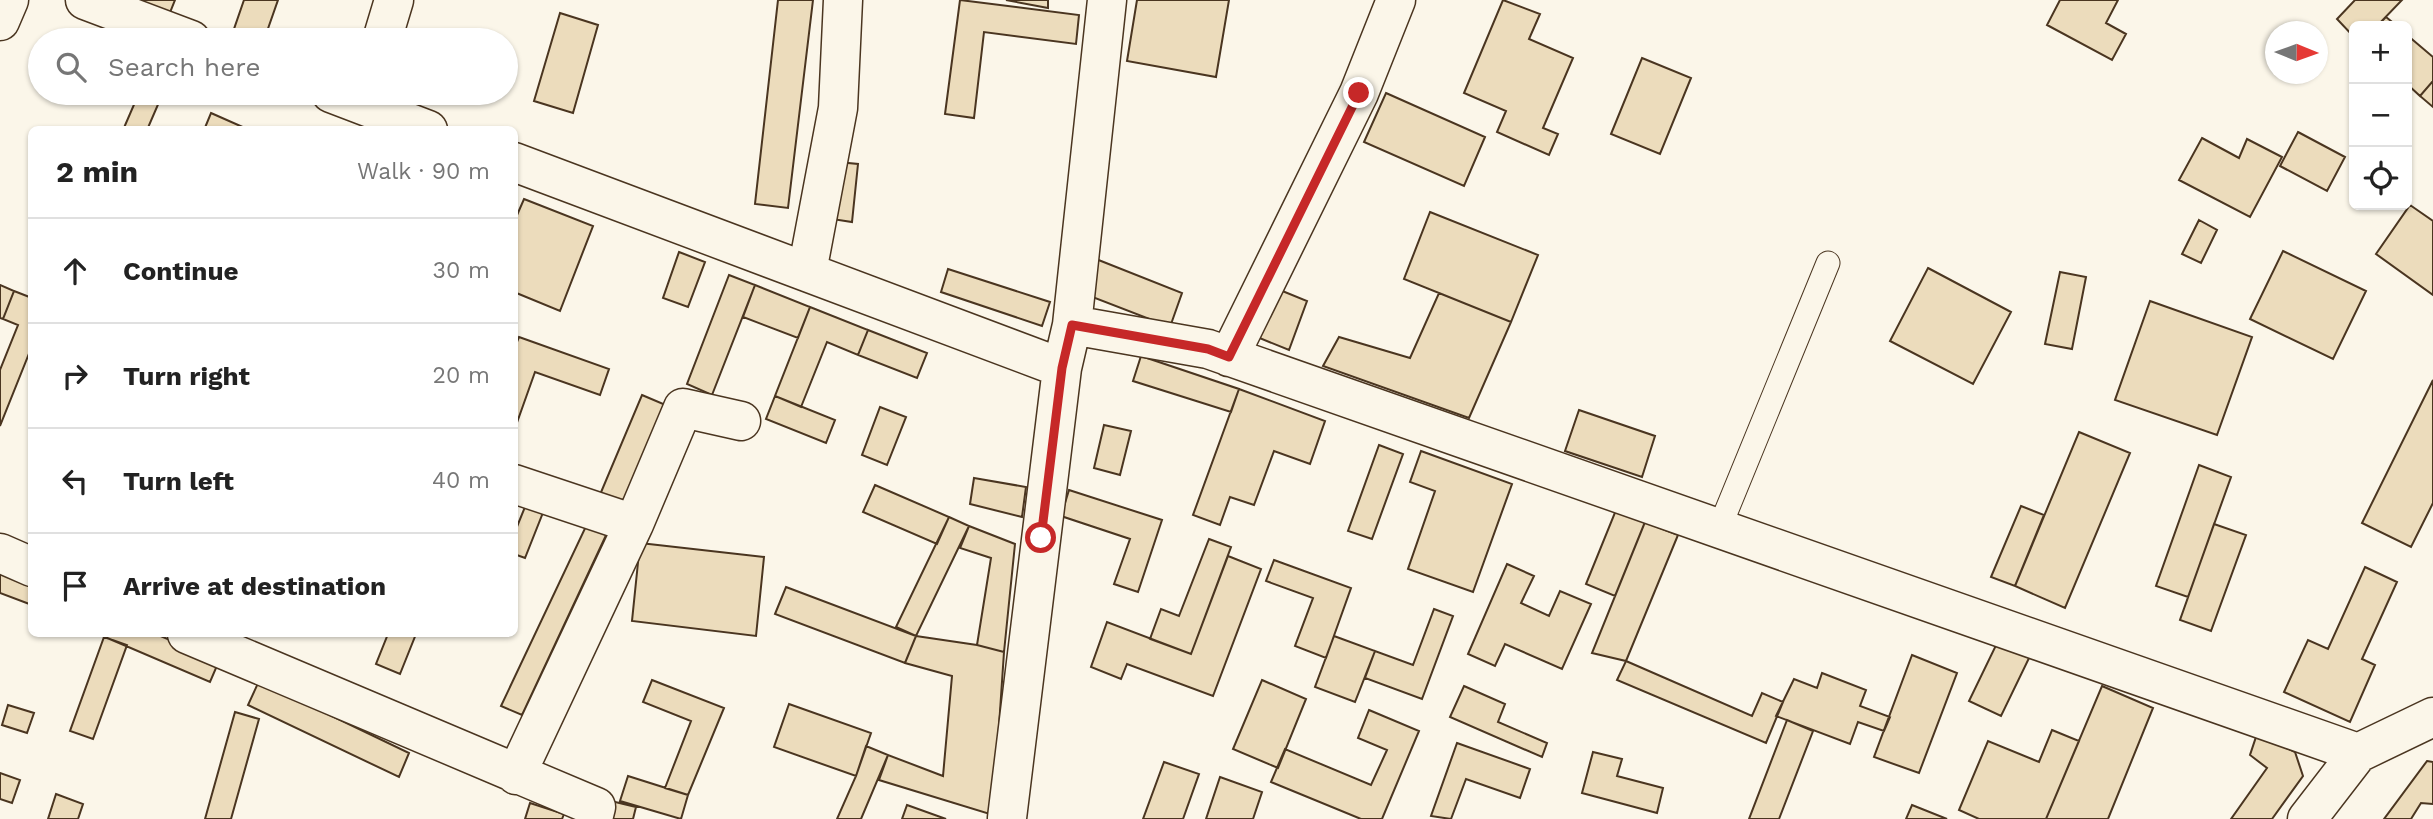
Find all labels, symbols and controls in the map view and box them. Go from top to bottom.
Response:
north arrow [2265,21,2328,84]
map controls [2349,21,2412,210]
button: + [2349,21,2412,84]
search box [28,28,518,105]
icon: search [52,48,90,86]
text: Search here [108,52,260,82]
route end [1343,77,1374,108]
button: − [2349,84,2412,147]
button: locate [2349,147,2412,210]
text: 2 min [56,154,138,189]
text: Walk · 90 m [357,158,490,185]
icon: ahead [56,252,94,290]
text: Continue [123,256,239,286]
text: 30 m [433,257,490,284]
icon: right [56,357,94,395]
text: Turn right [123,361,250,391]
text: 20 m [433,362,490,389]
icon: left [56,462,94,500]
text: Turn left [123,466,234,496]
text: 40 m [432,467,490,494]
route start [1025,522,1056,553]
icon: arrive [56,567,94,605]
text: Arrive at destination [123,571,386,601]

